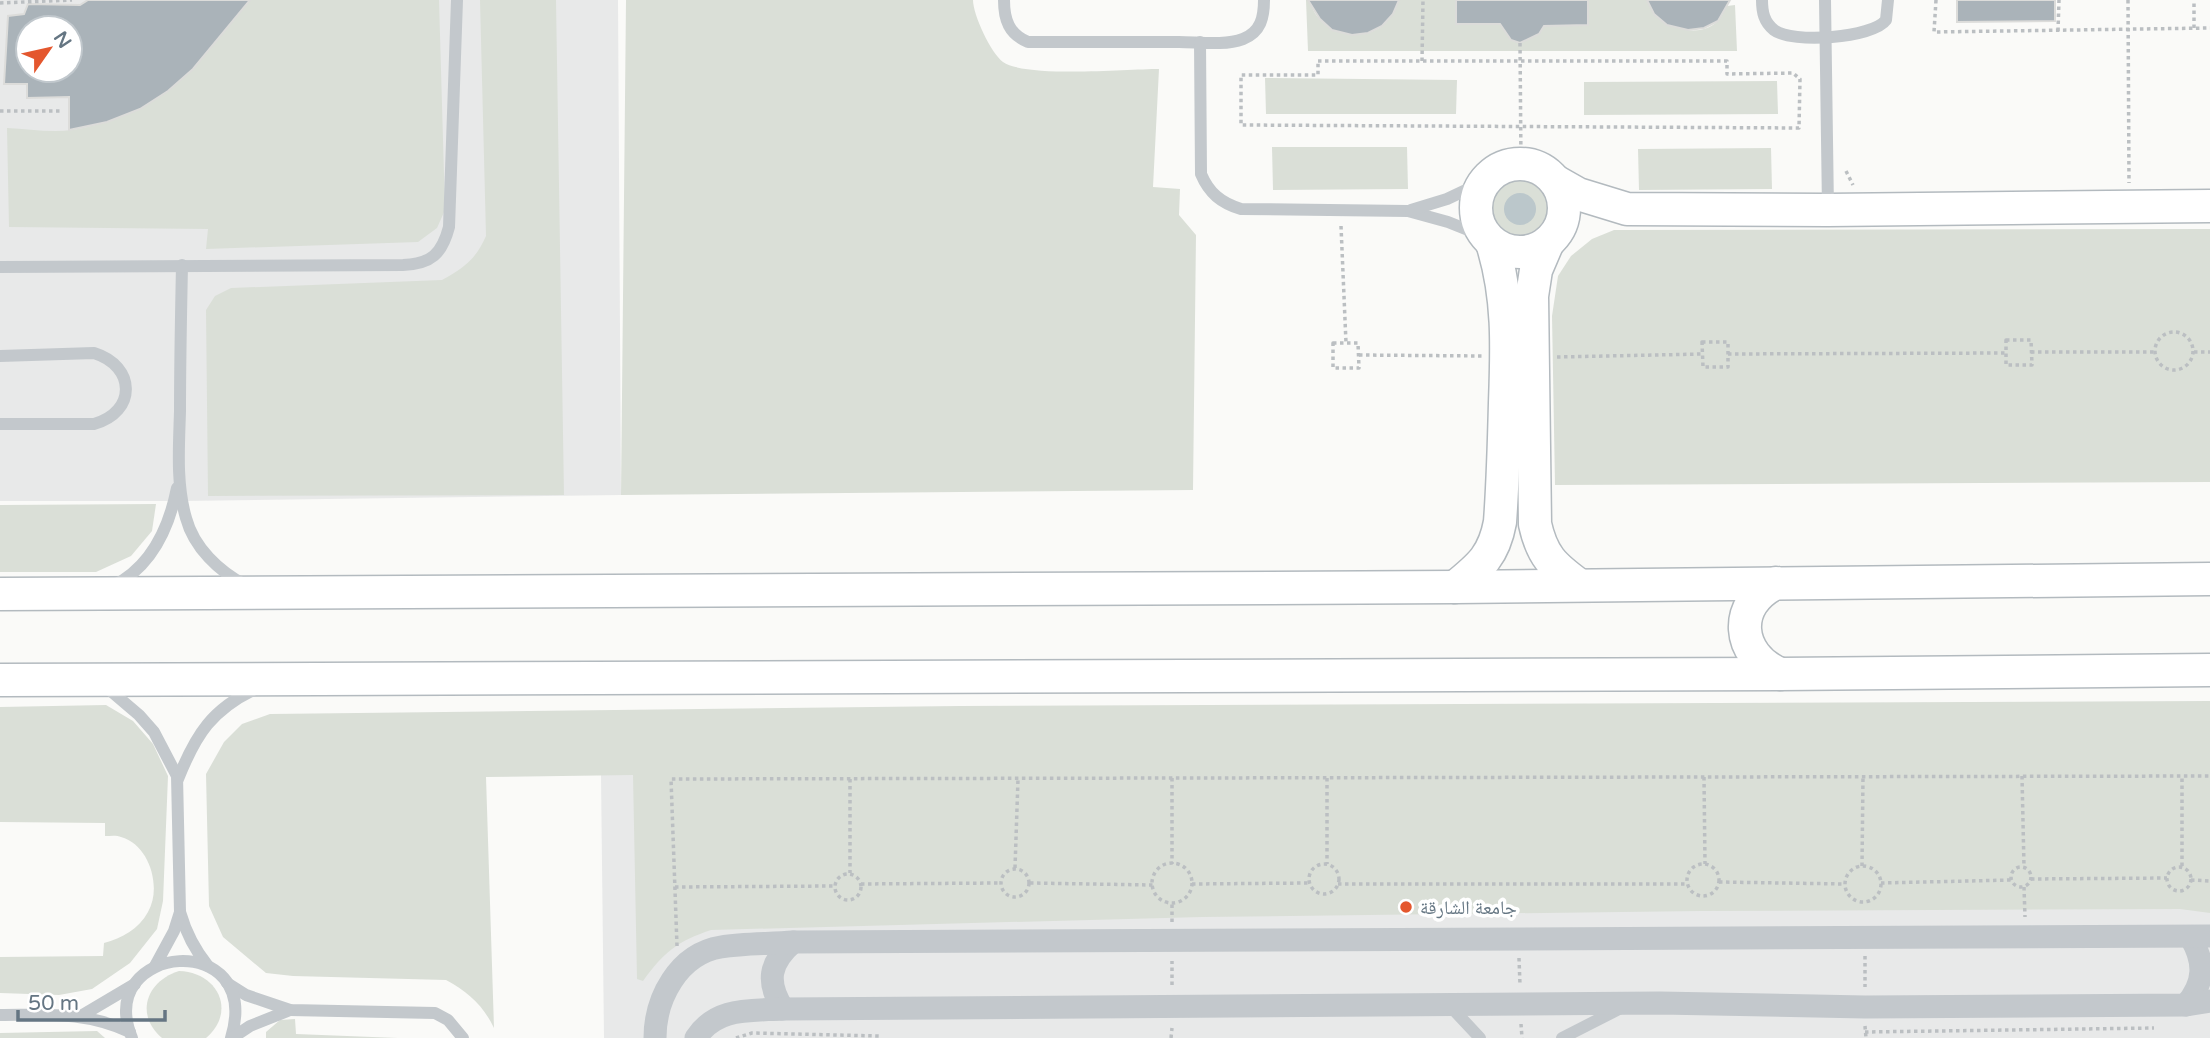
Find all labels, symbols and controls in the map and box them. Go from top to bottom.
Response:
north arrow [14,14,84,84]
text: N [49,28,76,53]
place label: جامعة الشارقة [1420,897,1517,919]
marker: جامعة الشارقة [1398,899,1414,915]
scale bar [18,978,164,1022]
text: 50 m [28,991,79,1016]

